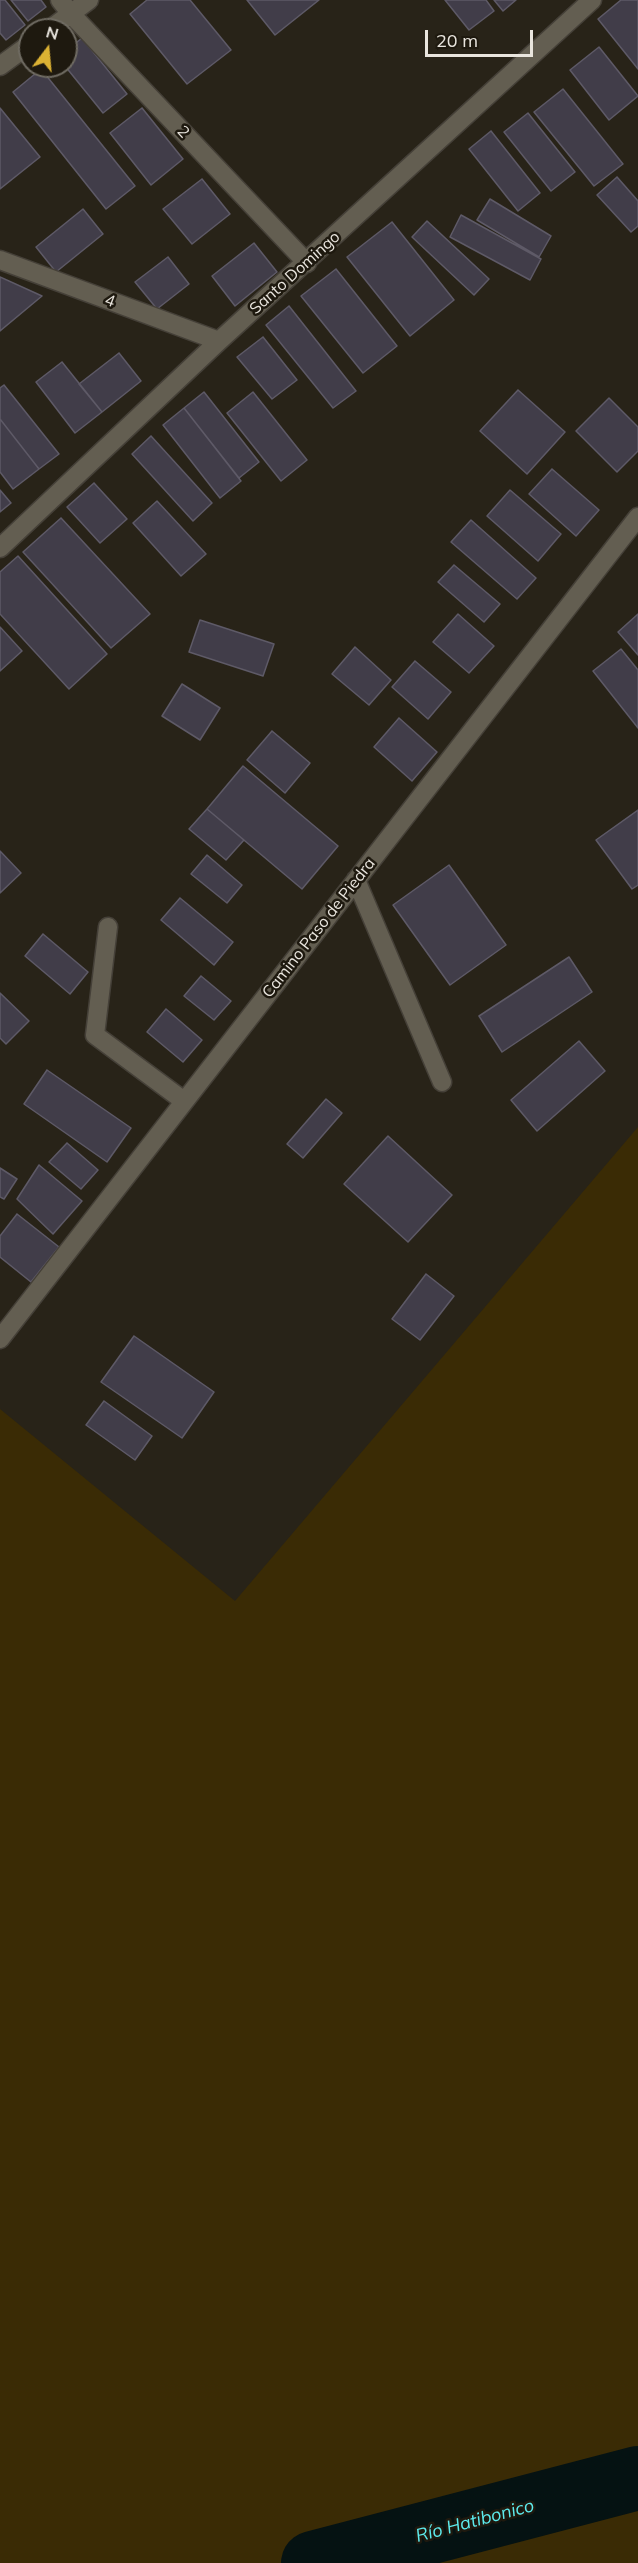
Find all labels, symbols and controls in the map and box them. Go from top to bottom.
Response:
north arrow [18,18,78,78]
scale bar [428,18,536,56]
text: N [44,21,61,44]
text: 20 m [436,29,478,52]
street label: 2 [173,122,193,142]
street label: Santo Domingo [246,227,344,319]
street label: 4 [102,290,118,312]
street label: Camino Paso de Piedra [258,854,380,1002]
water label: Río Hatibonico [413,2495,537,2547]

